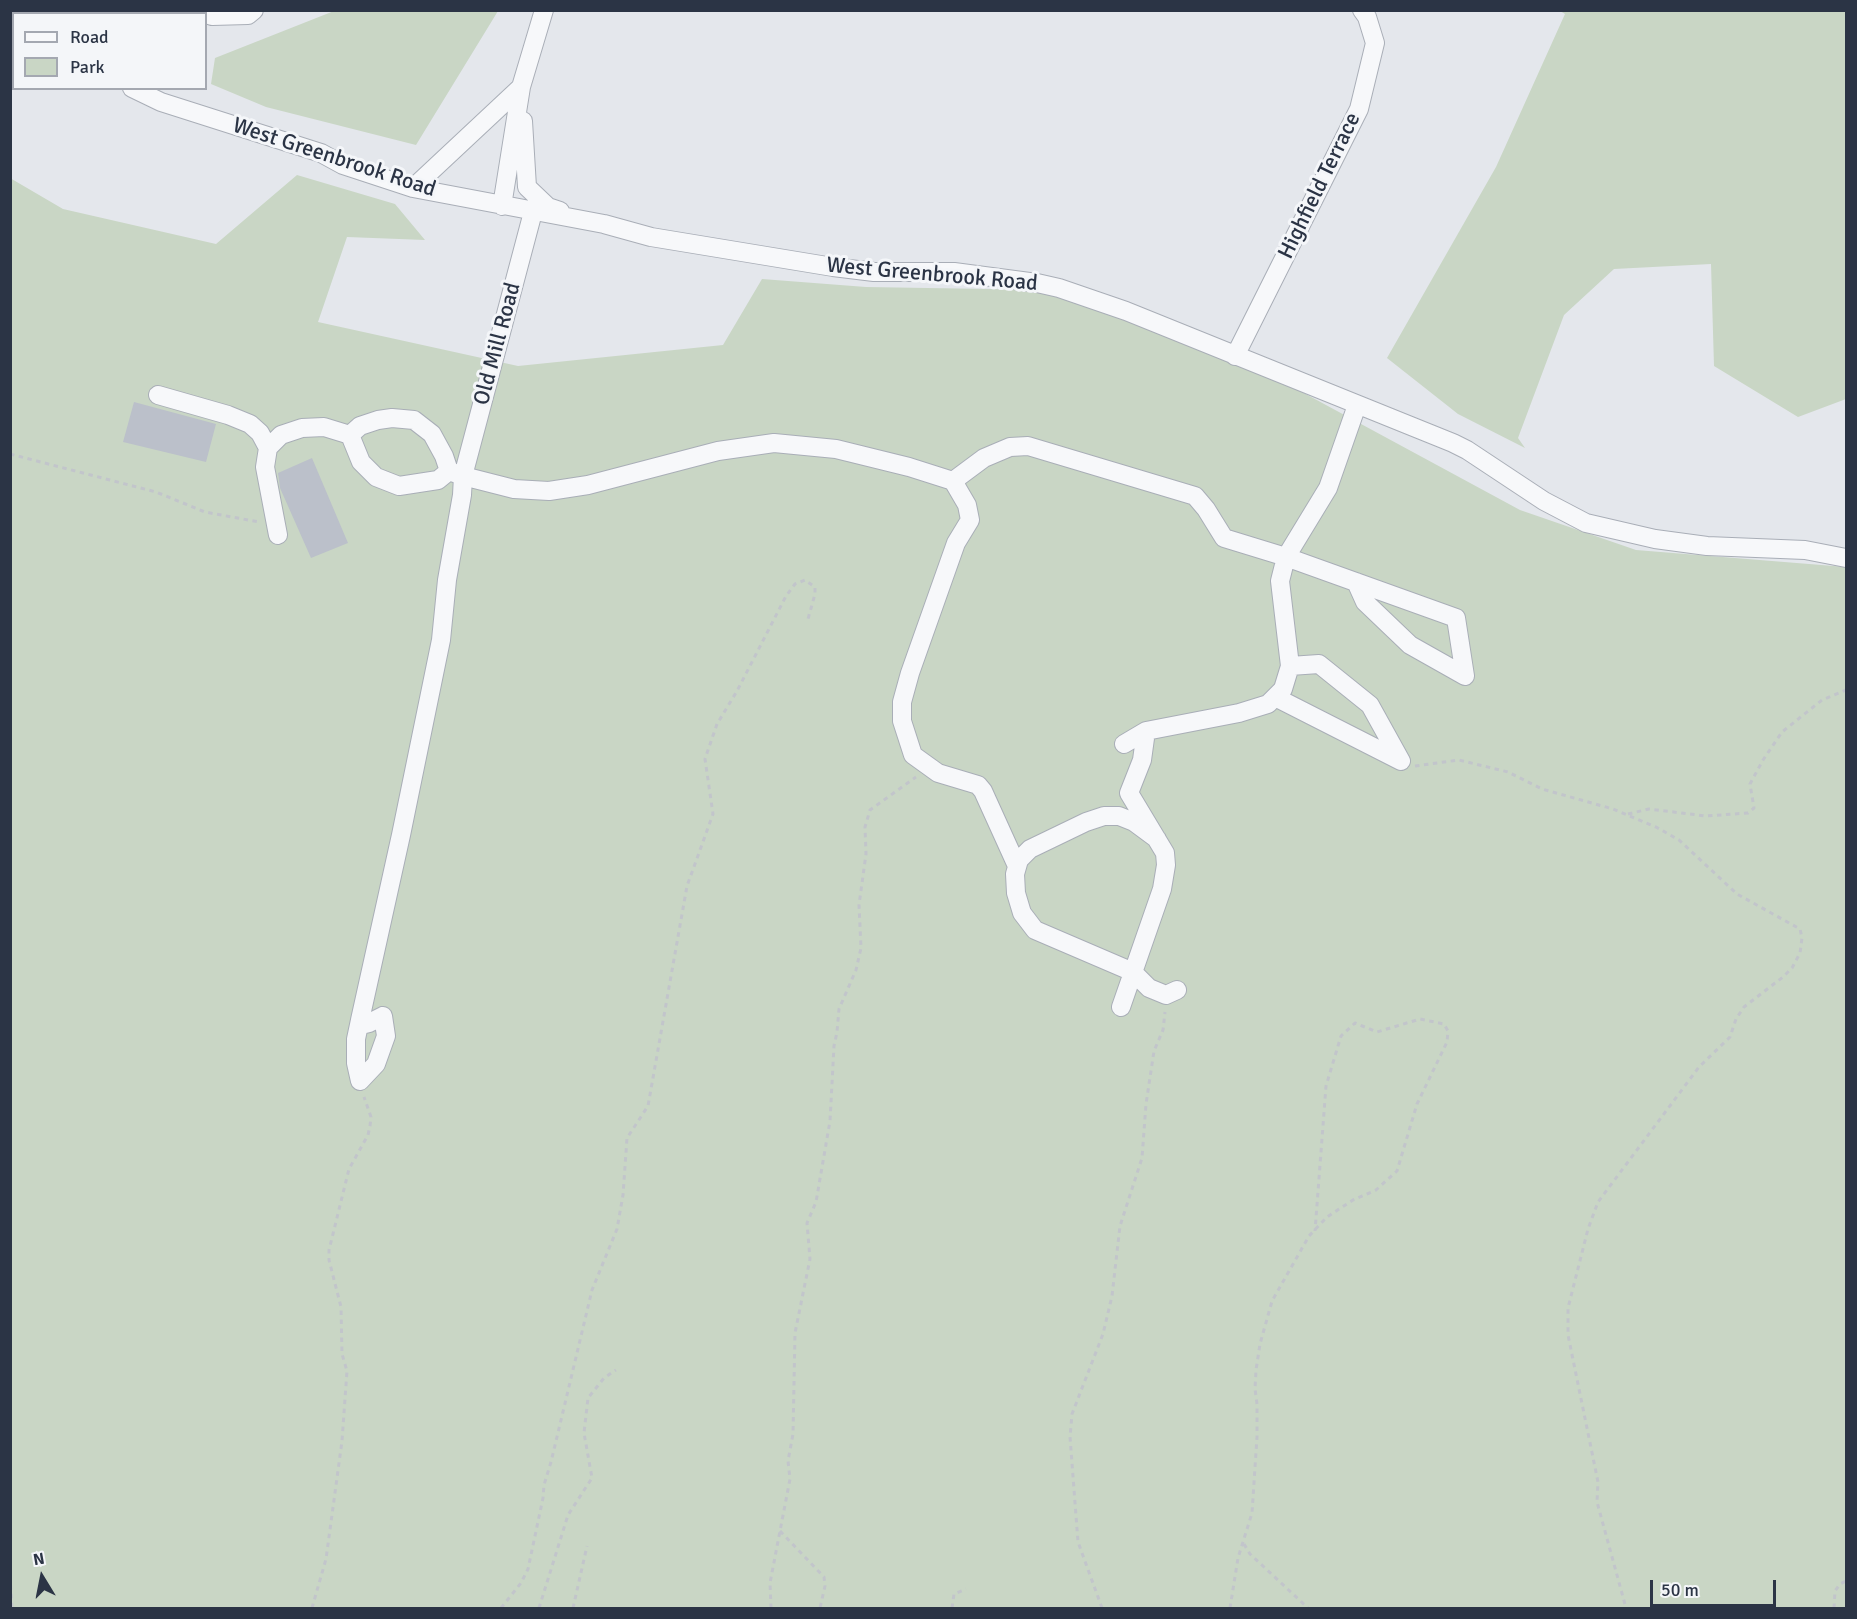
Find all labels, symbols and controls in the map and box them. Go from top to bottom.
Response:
legend [12,12,207,90]
text: Road [70,26,109,48]
text: Park [70,56,105,78]
street label: Highfield Terrace [1273,109,1367,263]
street label: West Greenbrook Road [229,113,439,203]
street label: West Greenbrook Road [825,253,1039,297]
street label: Old Mill Road [469,280,527,408]
north arrow [12,1547,72,1607]
text: N [32,1548,46,1570]
scale bar [1653,1568,1779,1606]
text: 50 m [1661,1579,1699,1601]

